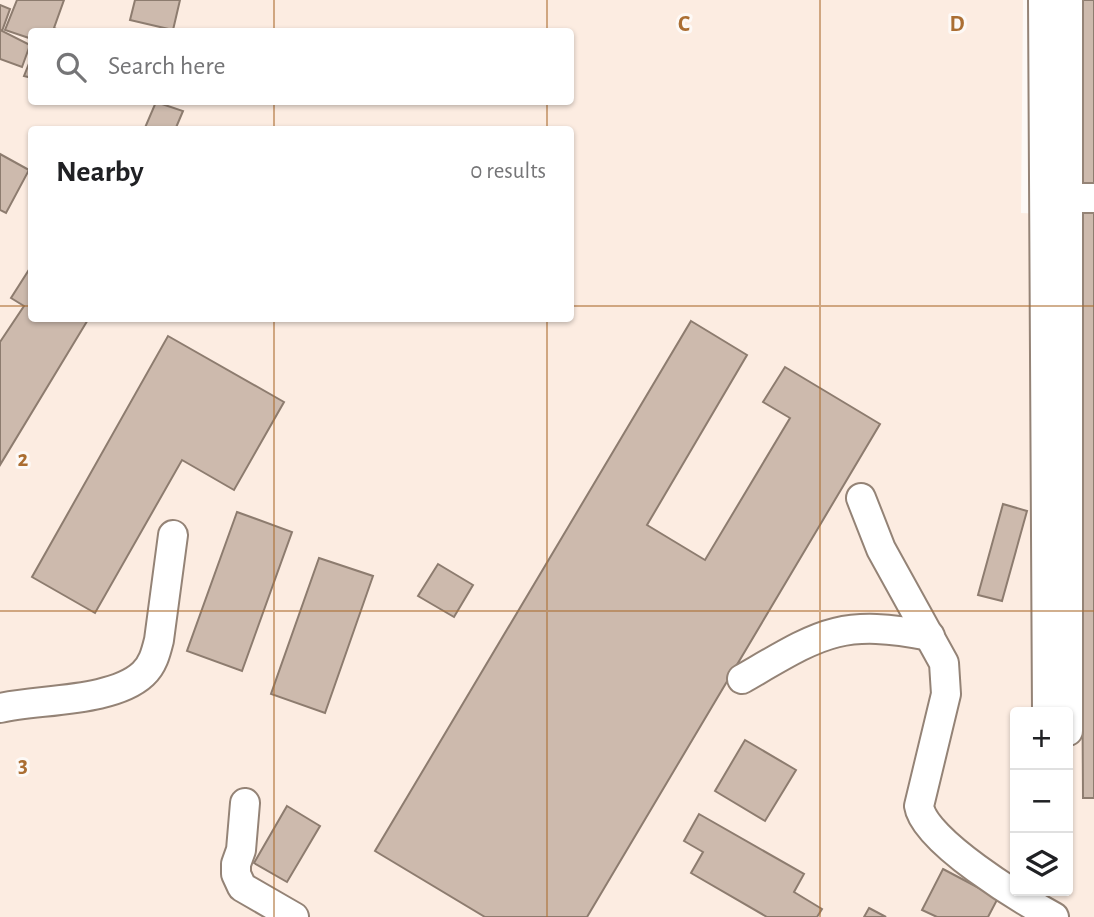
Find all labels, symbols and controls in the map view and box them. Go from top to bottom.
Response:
text: C [678,13,690,36]
text: D [949,13,965,36]
search box [28,28,574,105]
icon: search [52,48,90,86]
text: Search here [108,53,226,79]
text: Nearby [56,157,144,187]
text: 0 results [470,160,546,183]
text: 2 [18,448,29,471]
map controls [1010,707,1073,896]
button: + [1010,707,1073,770]
text: 3 [18,754,28,777]
button: − [1010,770,1073,833]
button: layers [1010,833,1073,896]

